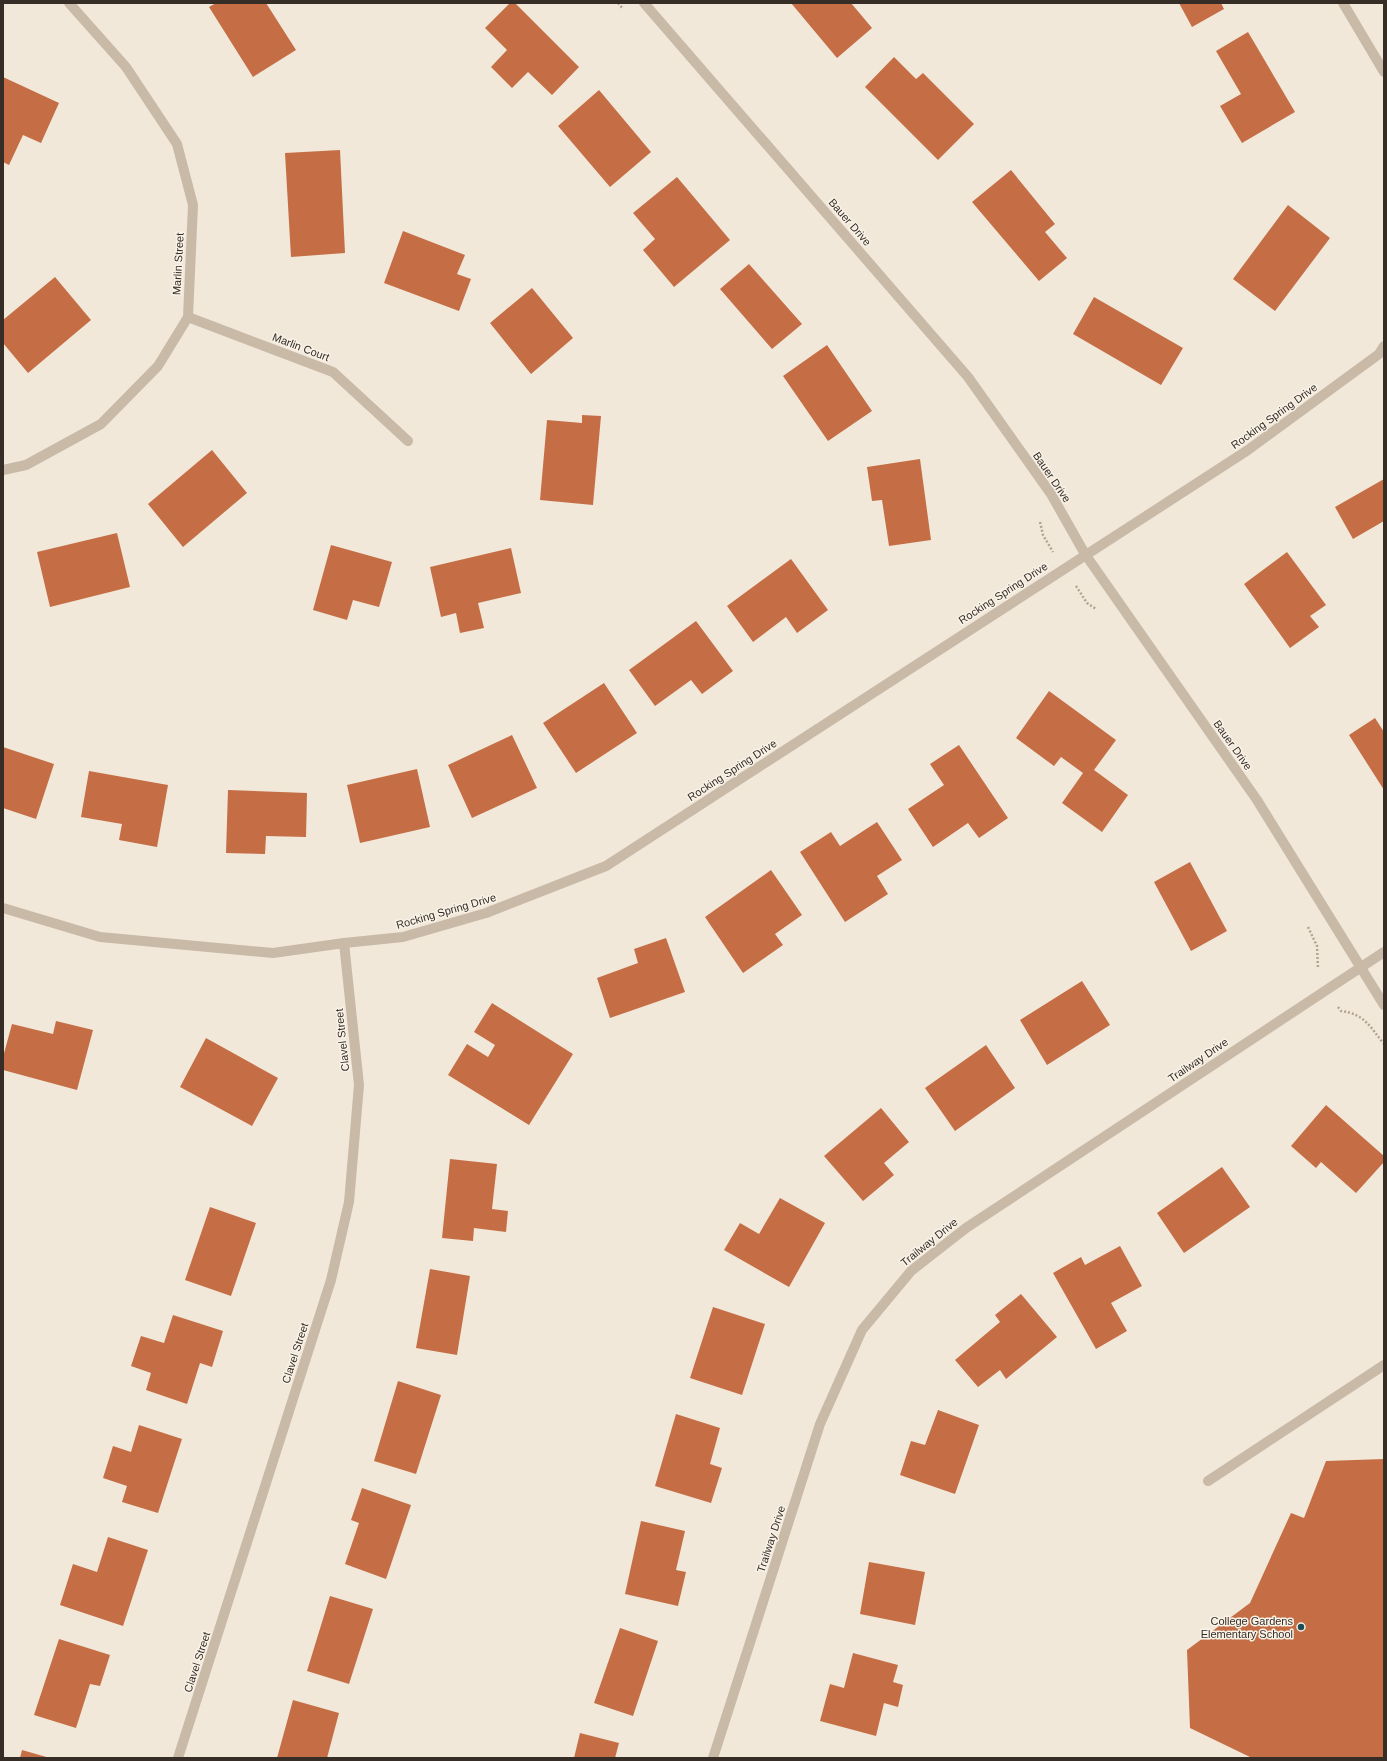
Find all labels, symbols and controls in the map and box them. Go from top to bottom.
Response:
street label: Bauer Drive [826,196,874,248]
street label: Marlin Street [170,233,186,295]
street label: Marlin Court [271,331,331,363]
street label: Rocking Spring Drive [1229,381,1319,451]
street label: Bauer Drive [1031,450,1073,504]
street label: Rocking Spring Drive [956,560,1050,626]
street label: Bauer Drive [1211,718,1255,772]
street label: Rocking Spring Drive [685,737,779,803]
street label: Rocking Spring Drive [395,891,497,931]
street label: Clavel Street [333,1008,351,1072]
street label: Trailway Drive [1166,1036,1230,1084]
street label: Trailway Drive [898,1216,960,1268]
street label: Clavel Street [280,1321,310,1385]
street label: Trailway Drive [755,1504,787,1574]
place label: College Gardens Elementary School [1201,1615,1293,1640]
marker: College Gardens Elementary School [1296,1622,1306,1632]
street label: Clavel Street [182,1630,212,1694]

